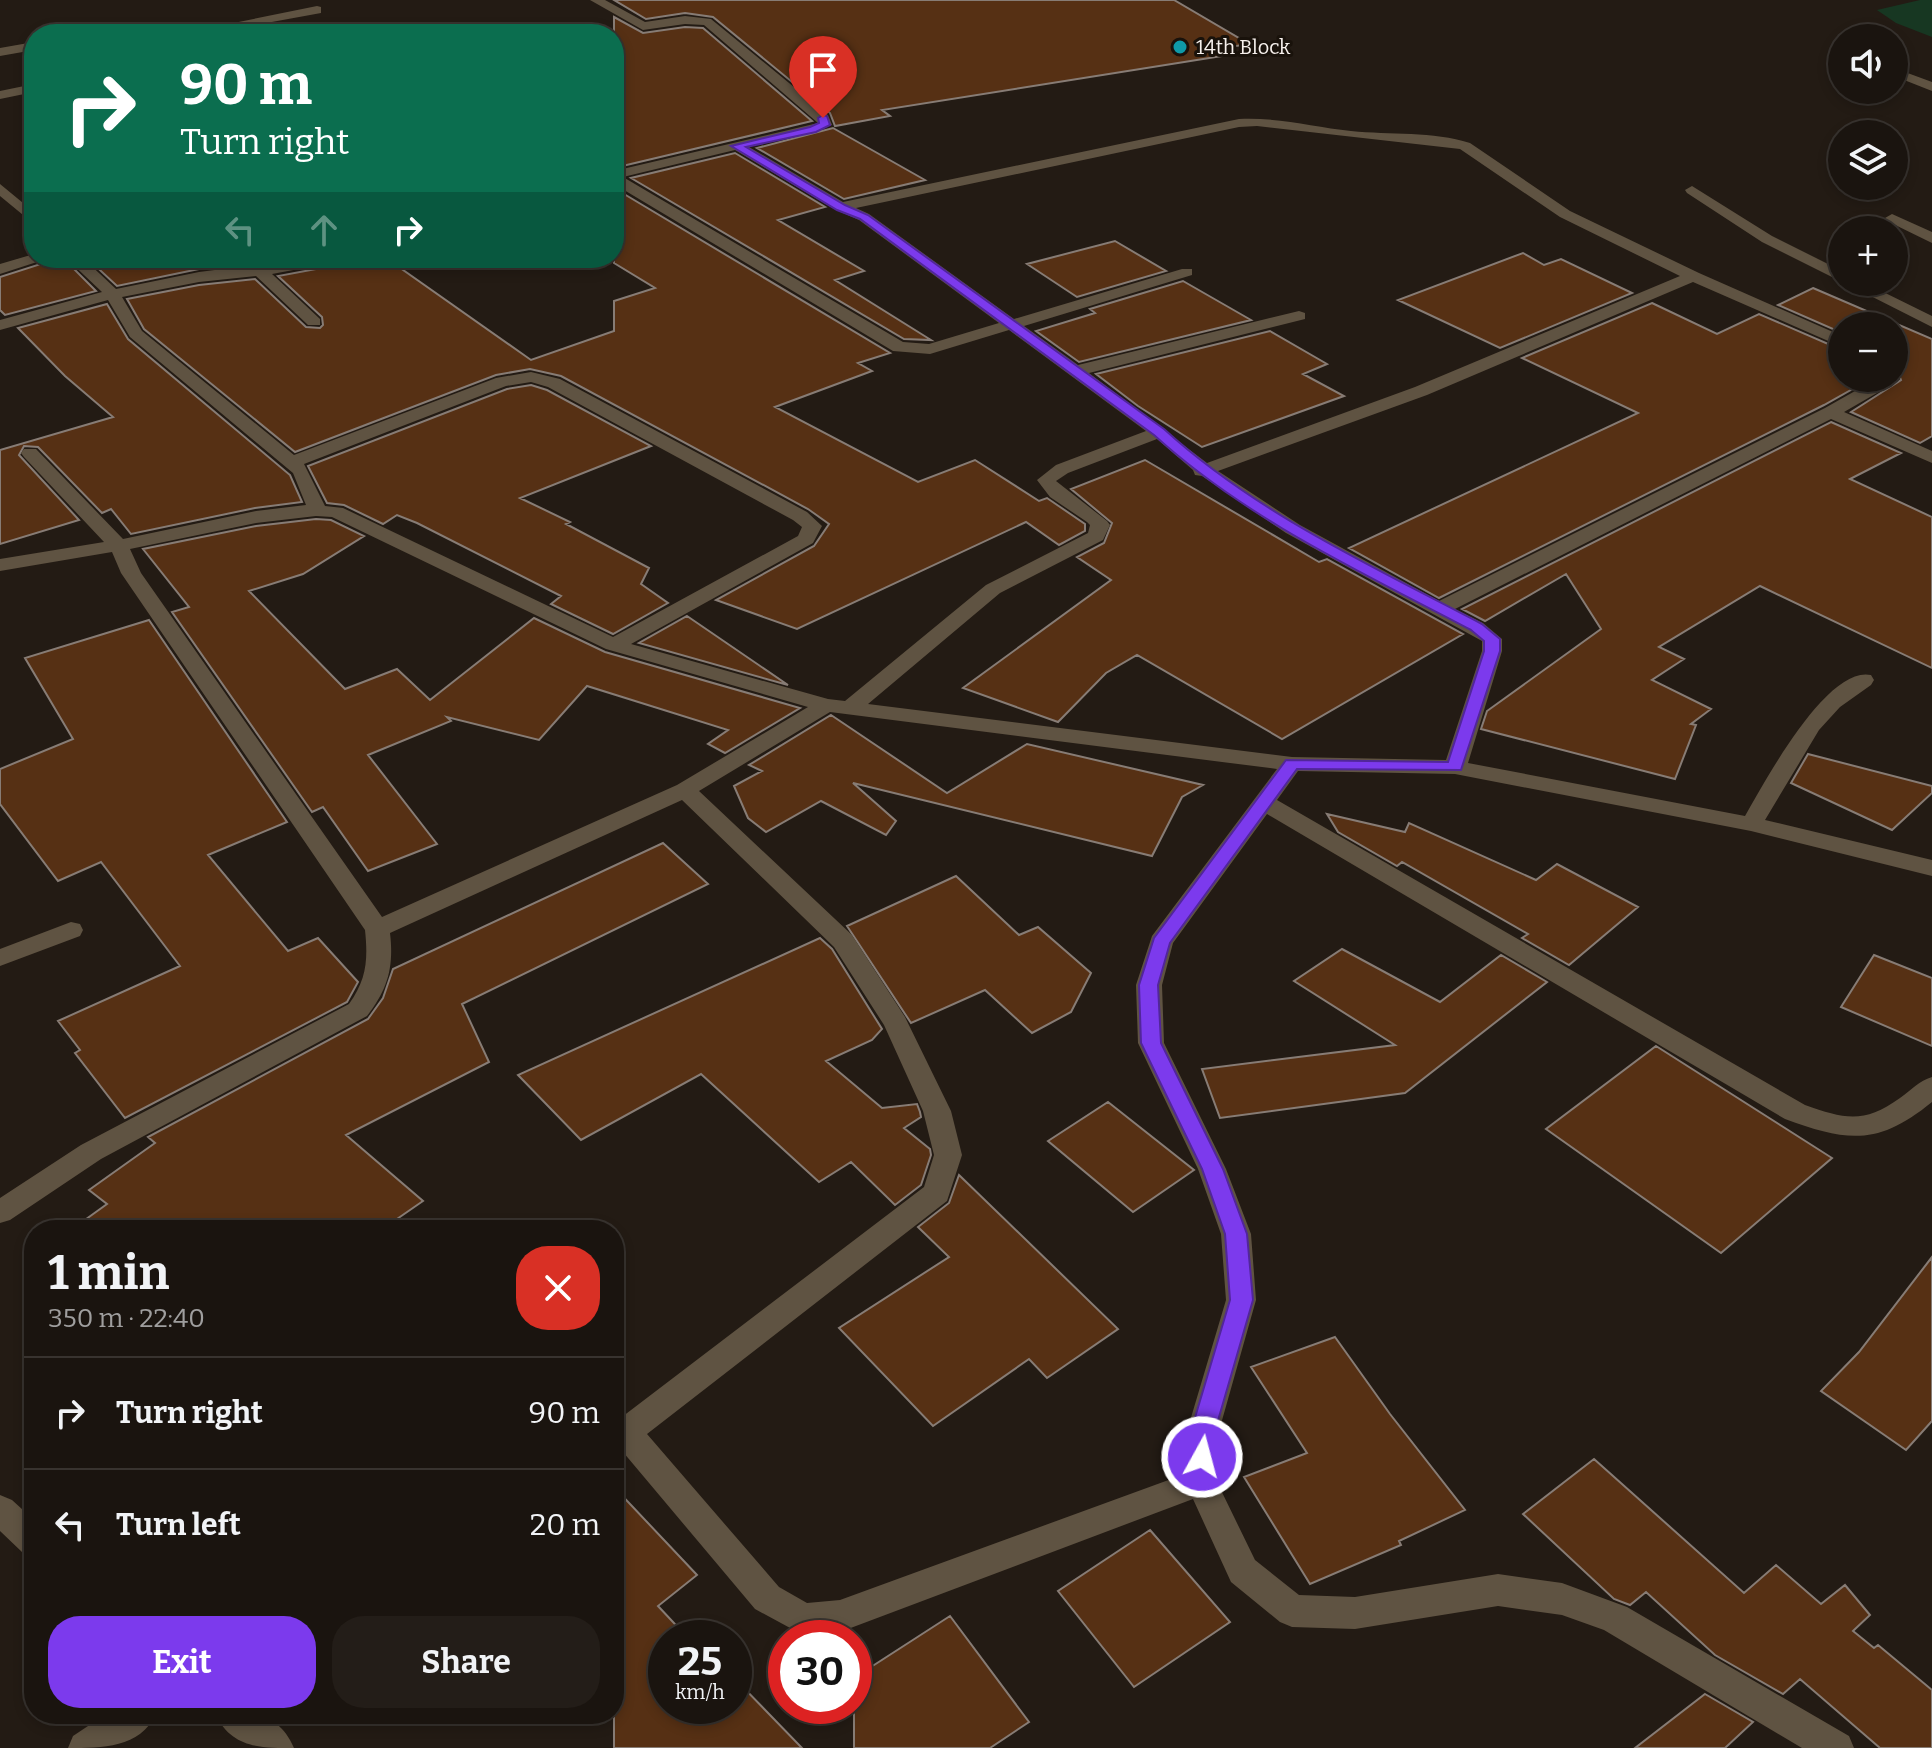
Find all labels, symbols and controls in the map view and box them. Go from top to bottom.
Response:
map controls [1828,24,1908,392]
button: sound [1828,24,1908,104]
place label: 14th Block [1196,35,1291,59]
pin [789,36,857,118]
marker: 14th Block [1171,38,1189,56]
icon: arrive [801,48,845,92]
text: 90 m [180,52,312,119]
icon: right [48,56,152,160]
text: Turn right [180,120,349,164]
button: layers [1828,120,1908,200]
icon: left [218,208,262,252]
icon: ahead [302,208,346,252]
icon: right [386,208,430,252]
button: + [1828,216,1908,296]
button: − [1828,312,1908,392]
text: 1 min [48,1244,169,1302]
button: close [516,1246,600,1330]
text: 350 m · 22:40 [48,1303,205,1334]
icon: right [48,1391,92,1435]
text: Turn right [116,1395,263,1431]
text: 90 m [529,1395,600,1431]
position arrow [1160,1415,1244,1499]
icon: left [48,1503,92,1547]
text: Turn left [116,1507,241,1543]
text: 20 m [530,1507,600,1543]
button: Exit [48,1616,316,1708]
button: Share [332,1616,600,1708]
speed limit sign: 30 [768,1620,872,1724]
text: 25 [678,1638,722,1686]
text: km/h [675,1680,725,1704]

